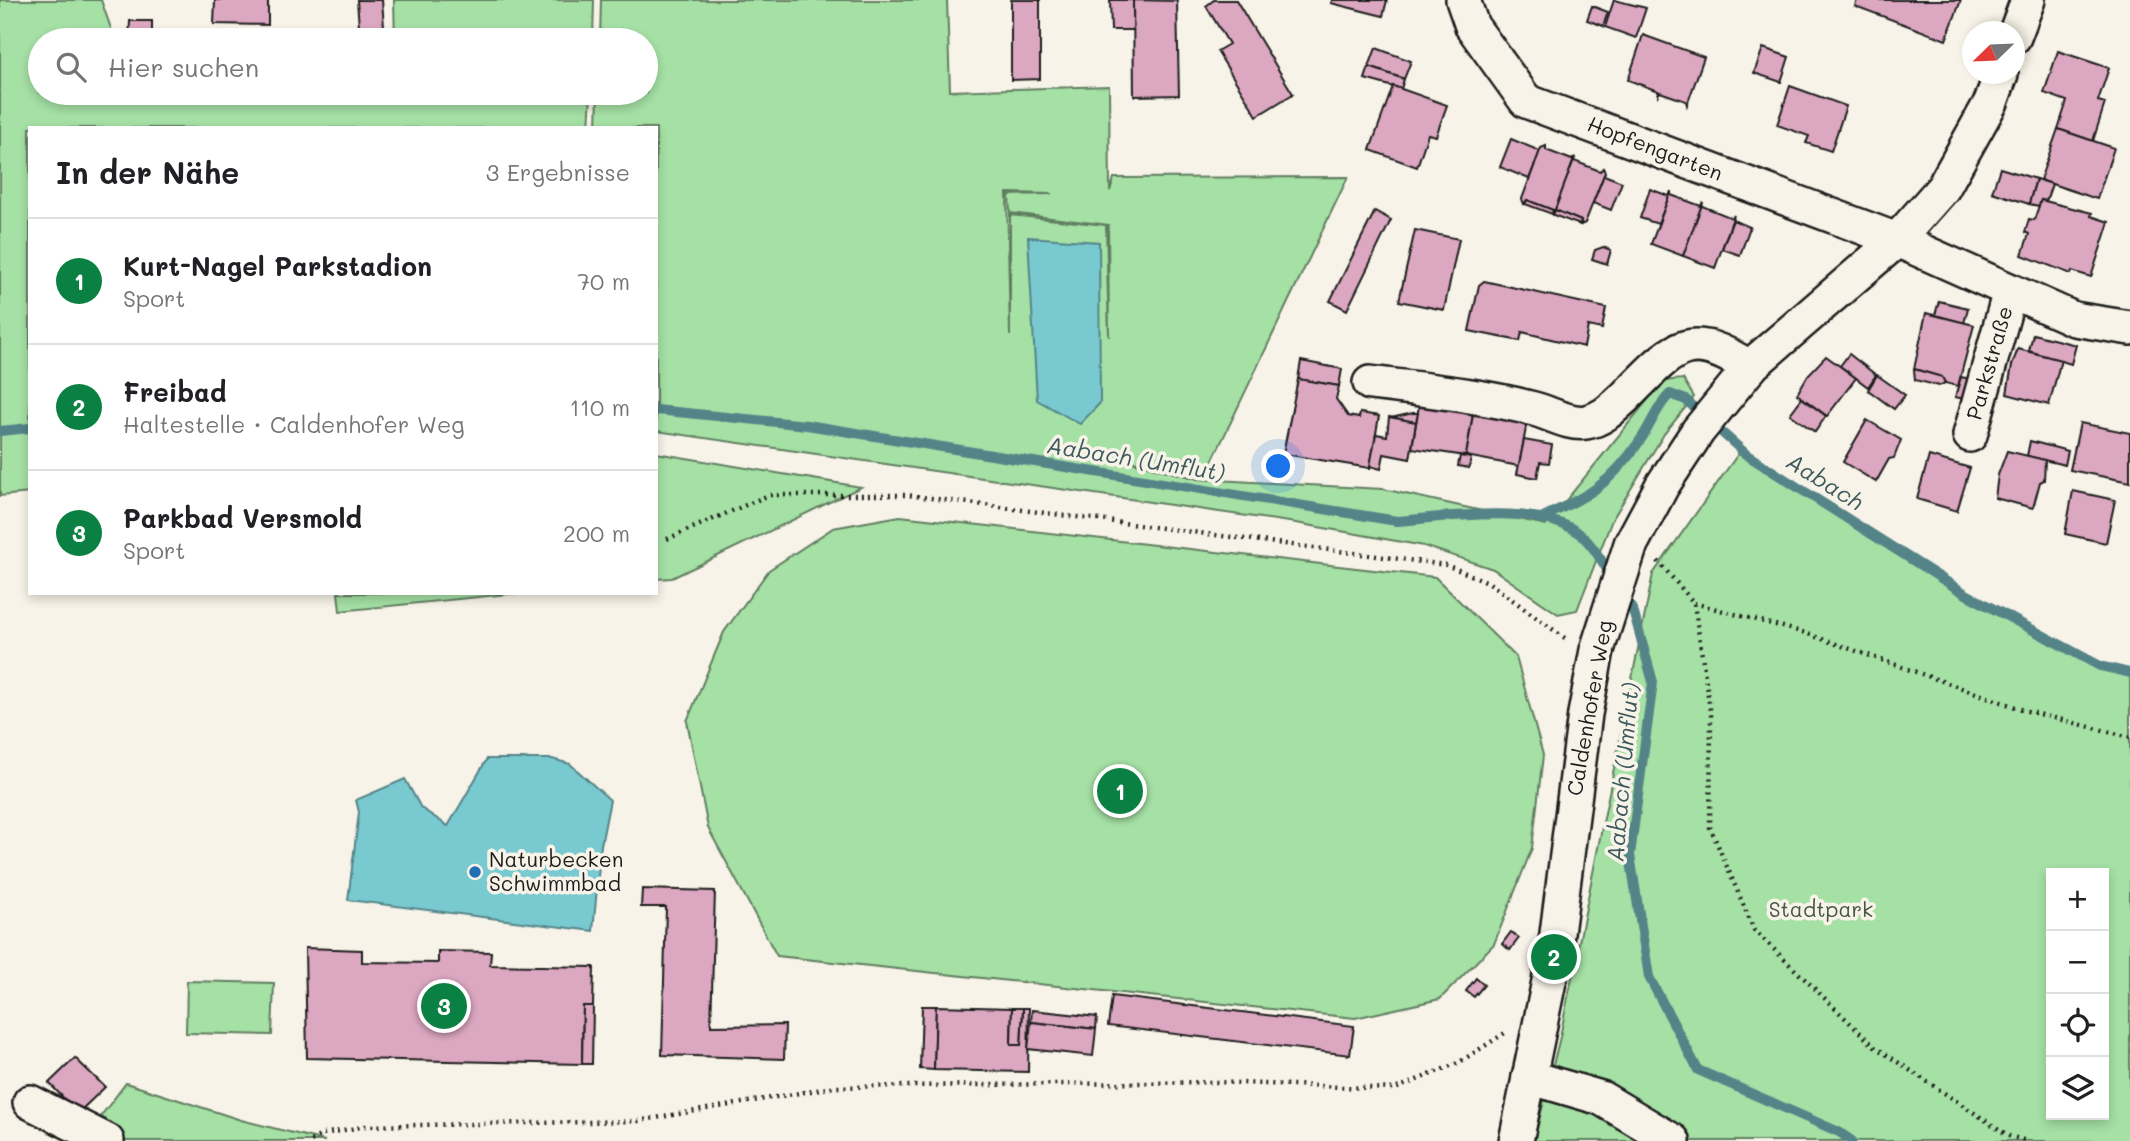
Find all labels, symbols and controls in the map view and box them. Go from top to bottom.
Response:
north arrow [1962,21,2025,84]
search box [28,28,658,105]
icon: search [52,48,90,86]
text: Hier suchen [108,50,259,84]
street label: Hopfengarten [1584,109,1727,186]
text: In der Nähe [56,152,239,192]
text: 3 Ergebnisse [486,157,630,187]
text: Kurt-Nagel Parkstadion [123,249,432,283]
text: 1 [74,266,84,296]
text: 70 m [577,266,630,296]
text: Sport [123,283,185,313]
street label: Parkstraße [1959,303,2018,423]
text: Freibad [123,375,226,409]
text: 2 [73,392,85,422]
text: 110 m [570,392,630,422]
text: Haltestelle · Caldenhofer Weg [123,409,464,439]
water label: Aabach (Umflut) [1045,429,1227,487]
water label: Aabach [1781,446,1870,517]
your location [1261,449,1295,483]
text: Parkbad Versmold [123,501,362,535]
text: 3 [72,518,86,548]
text: 200 m [563,518,630,548]
text: Sport [123,535,185,565]
street label: Caldenhofer Weg [1560,618,1617,798]
water label: Aabach (Umflut) [1599,681,1645,863]
pin: 1 [1097,765,1143,817]
place label: Naturbecken Schwimmbad [489,845,623,896]
marker: Naturbecken Schwimmbad [467,864,483,880]
map controls [2046,868,2109,1120]
button: + [2046,868,2109,931]
park label: Stadtpark [1769,895,1873,922]
pin: 2 [1531,931,1577,983]
button: − [2046,931,2109,994]
pin: 3 [421,980,467,1032]
button: locate [2046,994,2109,1057]
button: layers [2046,1057,2109,1120]

